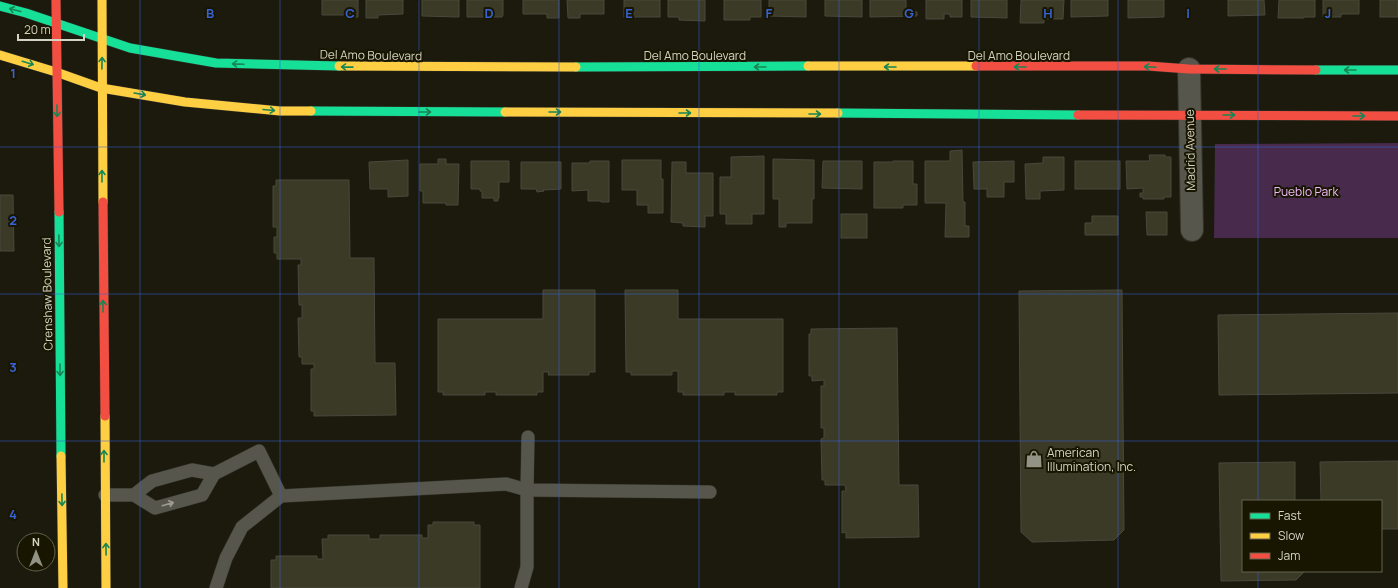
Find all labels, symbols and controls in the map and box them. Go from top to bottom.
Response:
text: B [206,4,214,22]
text: C [345,4,355,22]
text: D [484,4,494,22]
text: E [625,4,633,22]
text: F [766,4,773,22]
text: G [904,4,914,22]
text: H [1043,4,1053,22]
text: I [1186,4,1190,22]
text: J [1325,4,1331,22]
one-way arrow [9,6,22,13]
scale bar [18,16,84,42]
text: 20 m [24,21,51,38]
street label: Del Amo Boulevard [320,46,422,64]
street label: Del Amo Boulevard [644,47,746,64]
street label: Del Amo Boulevard [968,47,1070,64]
one-way arrow [98,57,106,70]
one-way arrow [22,60,35,67]
one-way arrow [232,60,245,68]
one-way arrow [341,63,354,70]
one-way arrow [754,63,767,71]
one-way arrow [884,63,897,71]
one-way arrow [1014,63,1027,71]
one-way arrow [1144,63,1157,70]
text: 1 [10,64,16,82]
one-way arrow [1214,65,1227,73]
one-way arrow [1344,66,1357,74]
one-way arrow [133,90,146,98]
one-way arrow [53,104,61,117]
one-way arrow [262,106,275,114]
one-way arrow [418,108,431,116]
one-way arrow [548,108,561,116]
one-way arrow [678,109,691,117]
street label: Madrid Avenue [1181,109,1199,191]
one-way arrow [808,110,821,118]
one-way arrow [1222,111,1235,119]
one-way arrow [1352,112,1365,120]
one-way arrow [98,170,106,183]
park label: Pueblo Park [1274,183,1339,200]
text: 2 [9,211,17,229]
one-way arrow [55,234,63,247]
street label: Crenshaw Boulevard [38,237,56,351]
one-way arrow [99,300,107,313]
text: 3 [9,358,17,376]
one-way arrow [56,363,64,376]
place label: American Illumination, Inc. [1047,444,1136,475]
shop icon: American Illumination, Inc. [1024,449,1044,469]
one-way arrow [100,450,108,463]
one-way arrow [58,493,66,506]
one-way arrow [161,500,174,507]
legend [1242,500,1382,572]
text: 4 [9,505,17,523]
text: Fast [1278,507,1302,524]
text: Slow [1278,527,1304,544]
north arrow [16,532,56,572]
text: N [32,534,40,549]
one-way arrow [102,543,109,556]
text: Jam [1278,547,1300,564]

